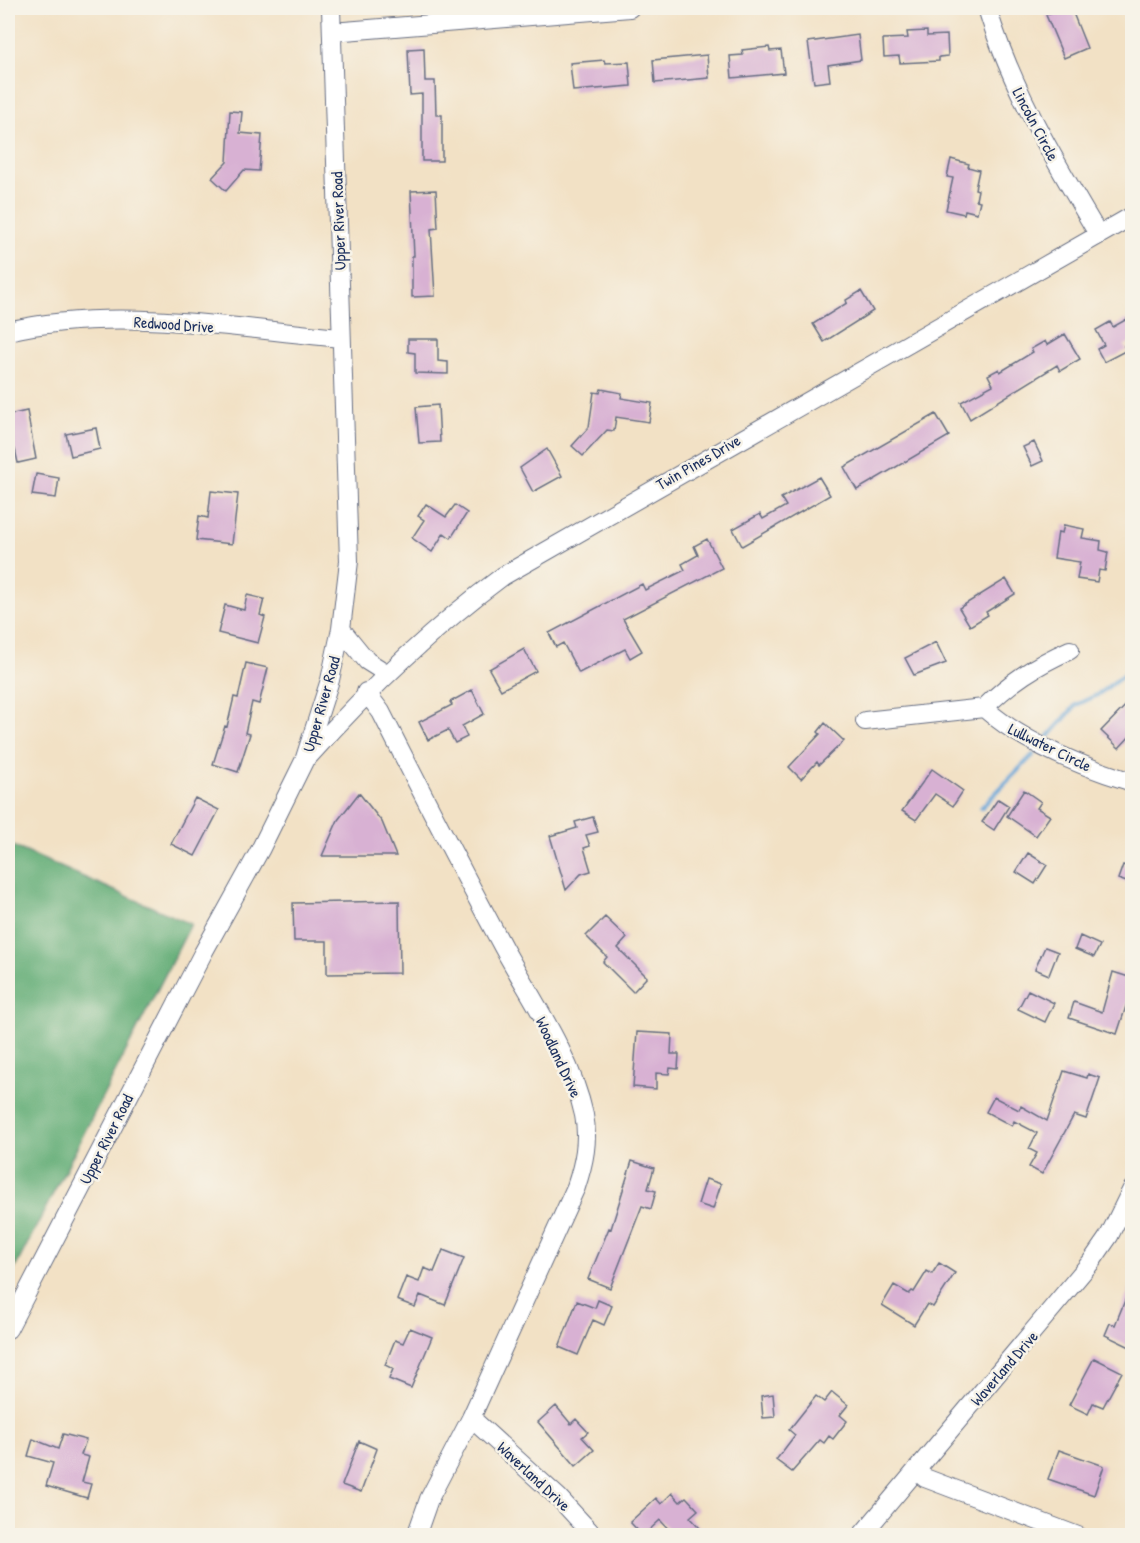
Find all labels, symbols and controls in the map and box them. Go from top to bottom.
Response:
street label: Lincoln Circle [1008,84,1065,165]
street label: Upper River Road [325,171,351,271]
street label: Redwood Drive [133,310,215,338]
street label: Twin Pines Drive [652,429,745,495]
street label: Upper River Road [297,654,345,754]
street label: Lullwater Circle [1005,717,1096,777]
street label: Woodland Drive [531,1013,588,1102]
street label: Upper River Road [74,1090,138,1188]
street label: Waverland Drive [965,1325,1043,1410]
street label: Waverland Drive [493,1436,576,1516]

